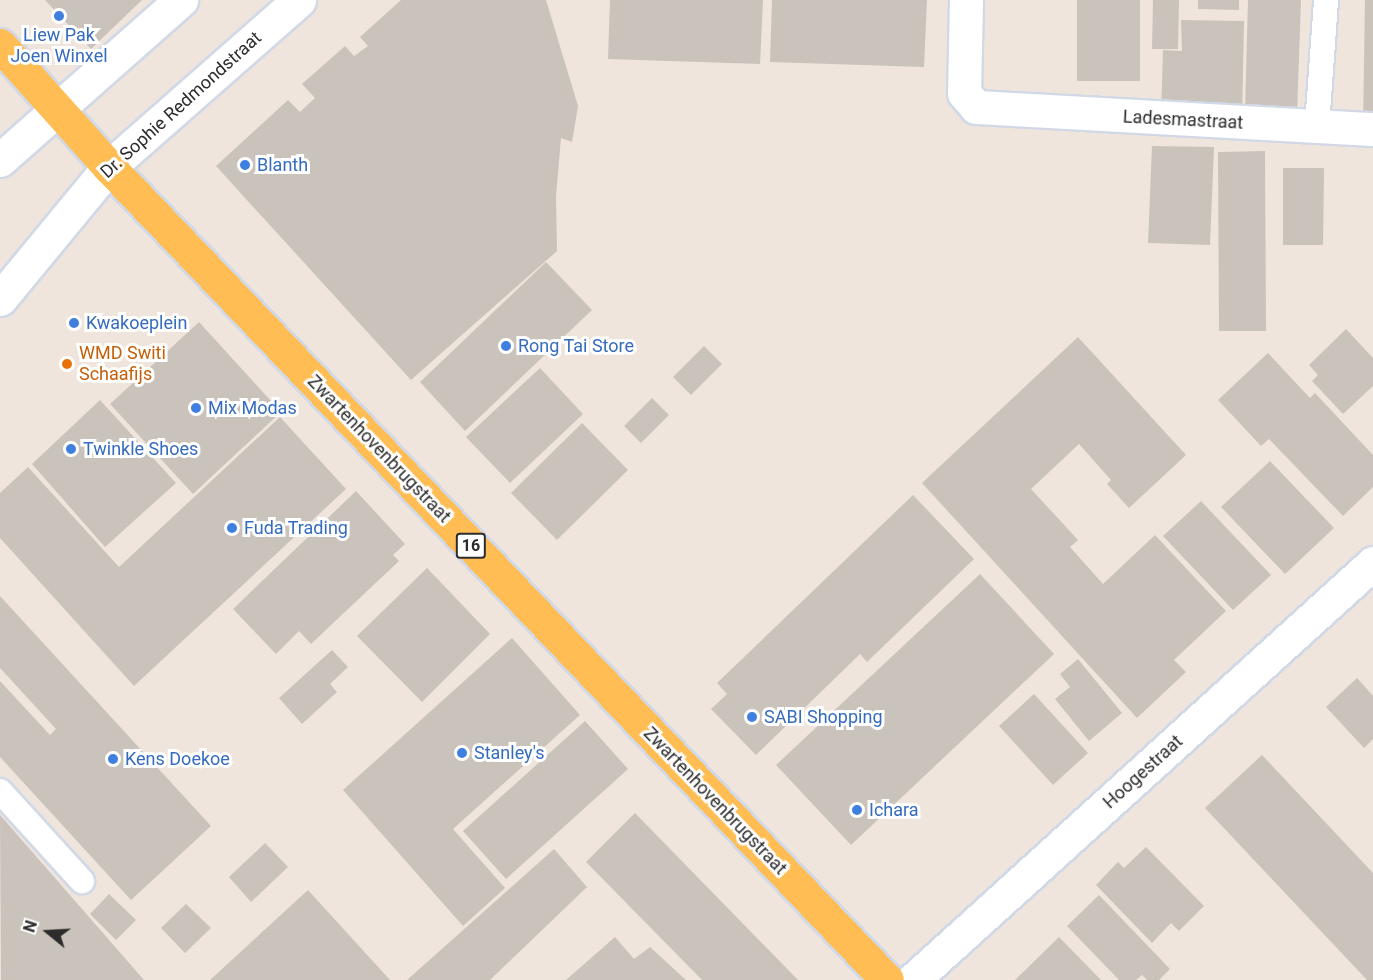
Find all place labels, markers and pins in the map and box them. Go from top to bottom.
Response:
marker: Liew Pak Joen Winxel [52,9,66,23]
place label: Liew Pak Joen Winxel [10,25,108,68]
place label: Blanth [257,154,308,176]
marker: Blanth [238,158,252,172]
place label: Kwakoeplein [86,312,187,334]
marker: Kwakoeplein [67,316,81,330]
place label: Rong Tai Store [518,335,634,357]
marker: Rong Tai Store [499,339,513,353]
place label: WMD Switi Schaafijs [79,343,166,386]
marker: WMD Switi Schaafijs [60,357,74,371]
place label: Mix Modas [208,397,297,419]
marker: Mix Modas [189,401,203,415]
place label: Twinkle Shoes [83,438,198,460]
marker: Twinkle Shoes [64,442,78,456]
place label: Fuda Trading [244,517,348,539]
marker: Fuda Trading [225,521,239,535]
place label: SABI Shopping [764,706,883,728]
marker: SABI Shopping [745,710,759,724]
place label: Stanley's [474,742,544,764]
marker: Stanley's [455,746,469,760]
place label: Kens Doekoe [125,748,230,770]
marker: Kens Doekoe [106,752,120,766]
place label: Ichara [869,799,919,821]
marker: Ichara [850,803,864,817]

